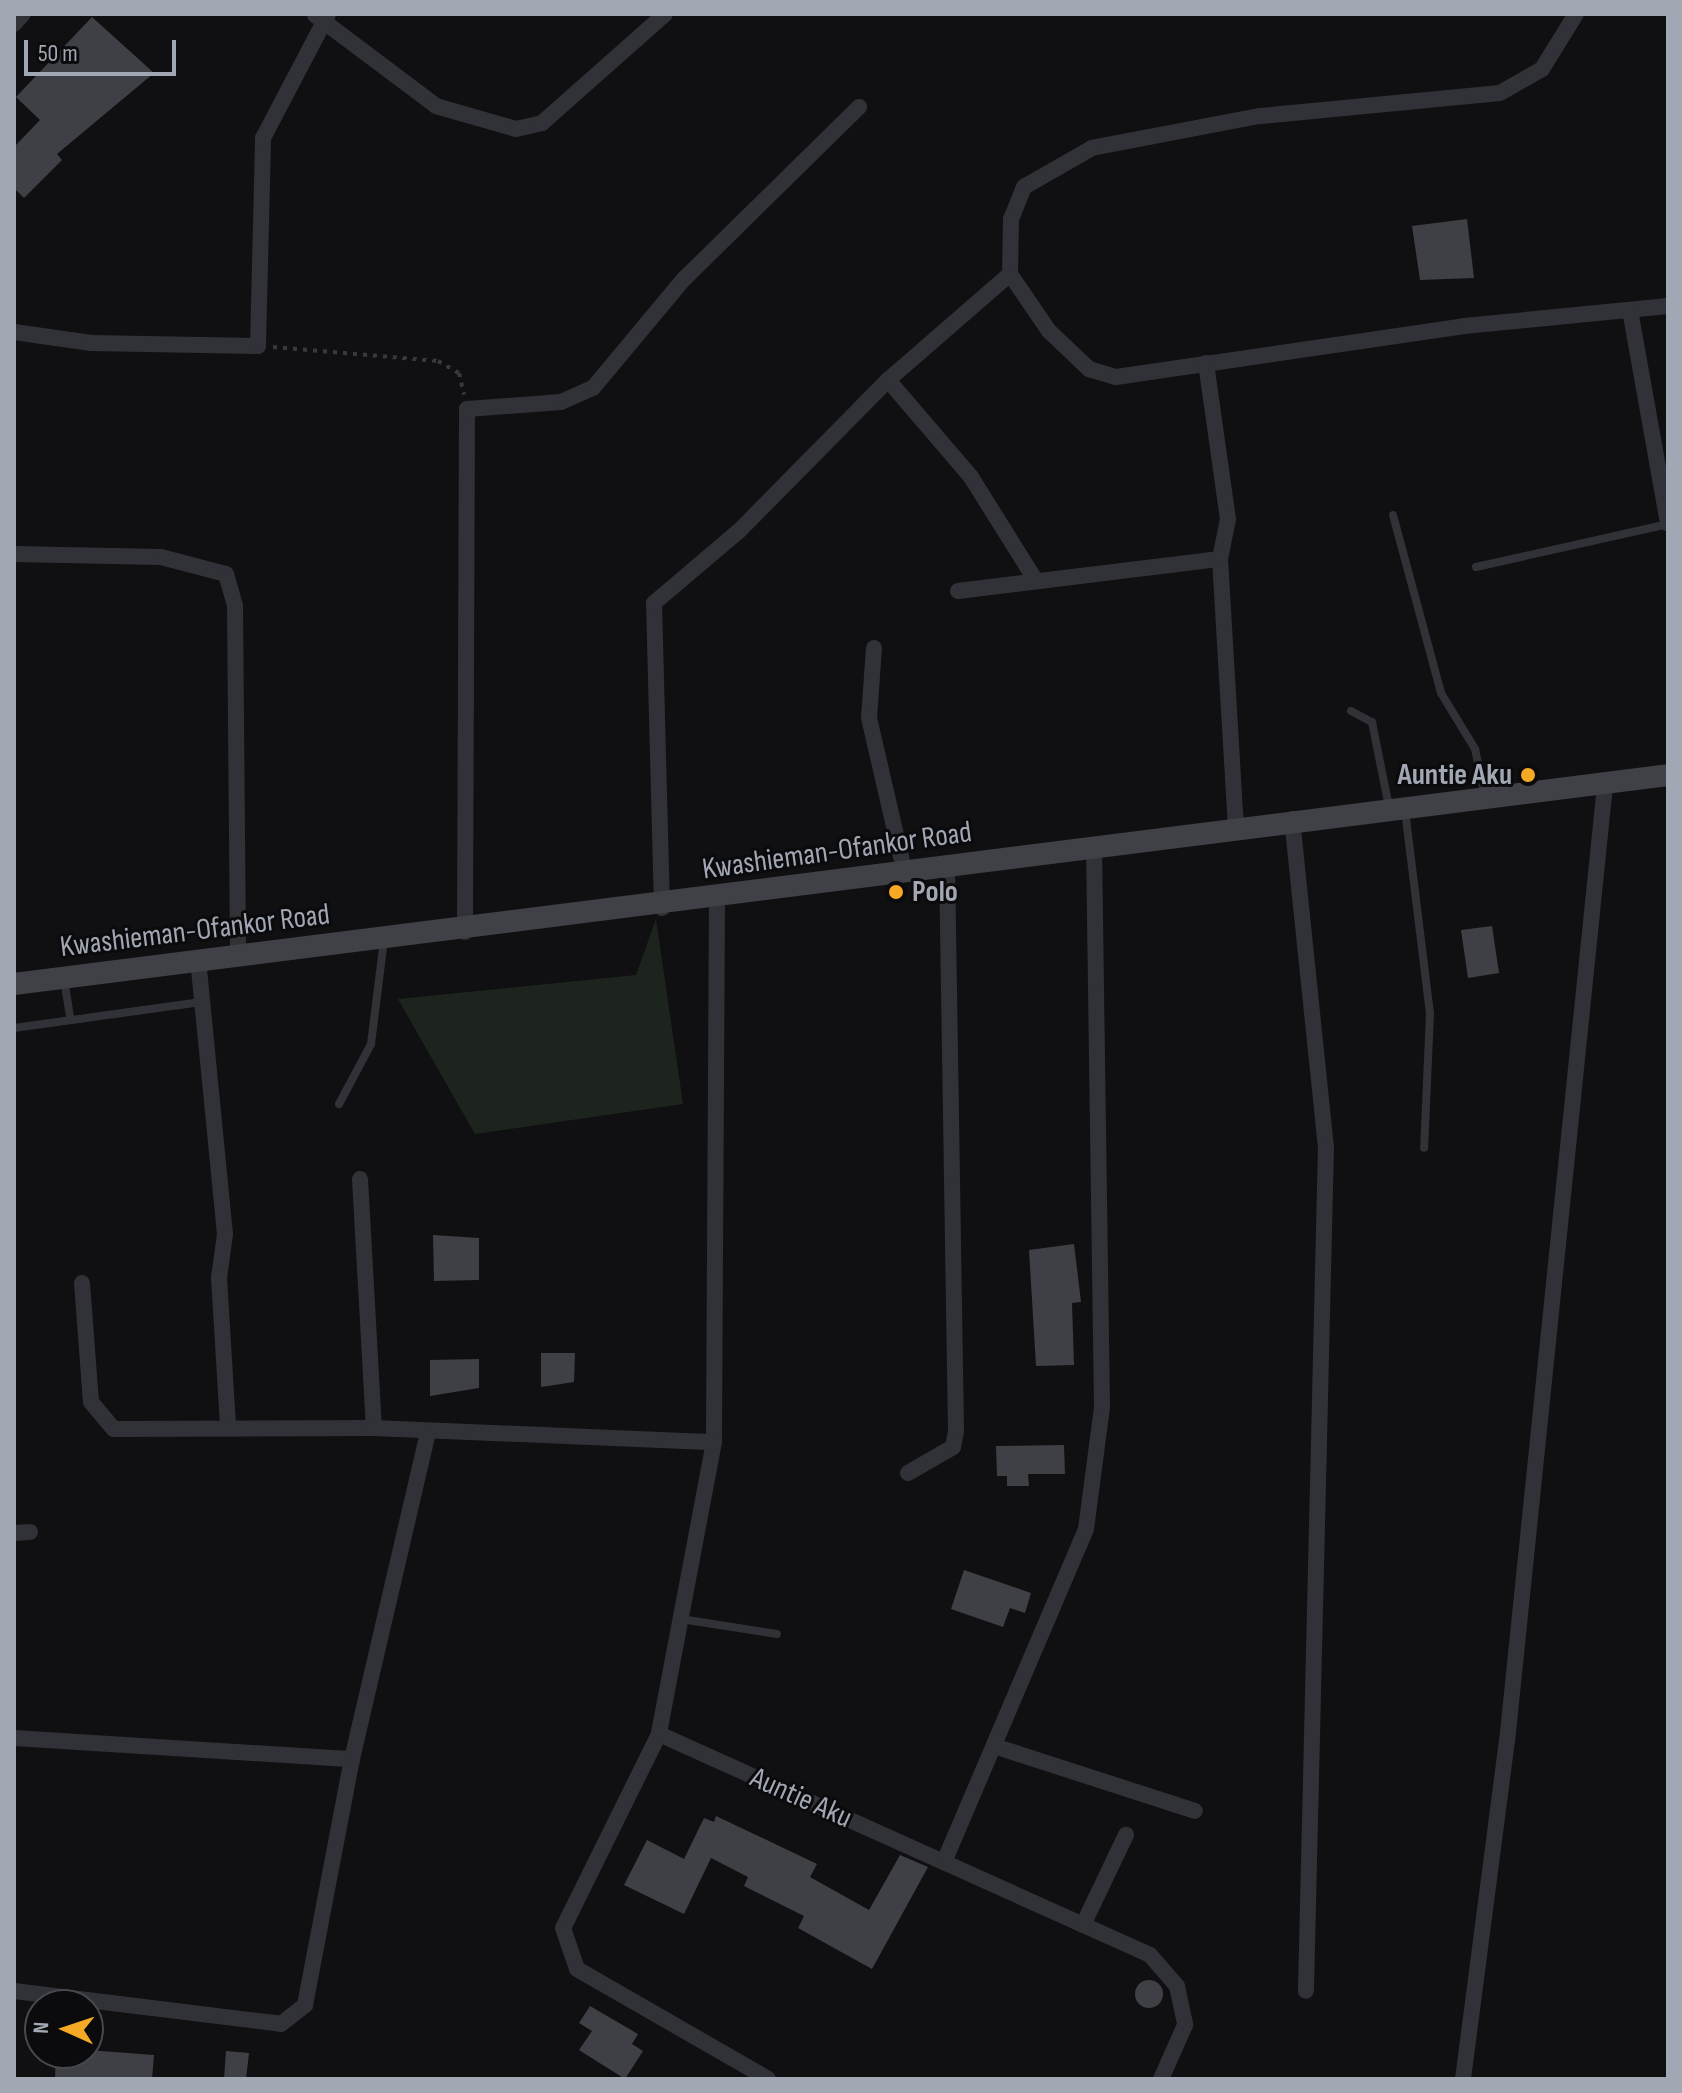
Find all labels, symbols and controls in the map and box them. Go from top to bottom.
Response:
scale bar [28,24,180,74]
text: 50 m [38,39,78,68]
place label: Auntie Aku [1397,757,1512,793]
marker: Auntie Aku [1519,766,1537,784]
street label: Kwashieman-Ofankor Road [700,814,974,888]
place label: Polo [912,874,958,910]
marker: Polo [887,883,905,901]
street label: Kwashieman-Ofankor Road [58,897,332,965]
street label: Auntie Aku [745,1760,857,1836]
north arrow [24,1989,104,2069]
text: N [28,2021,55,2034]

